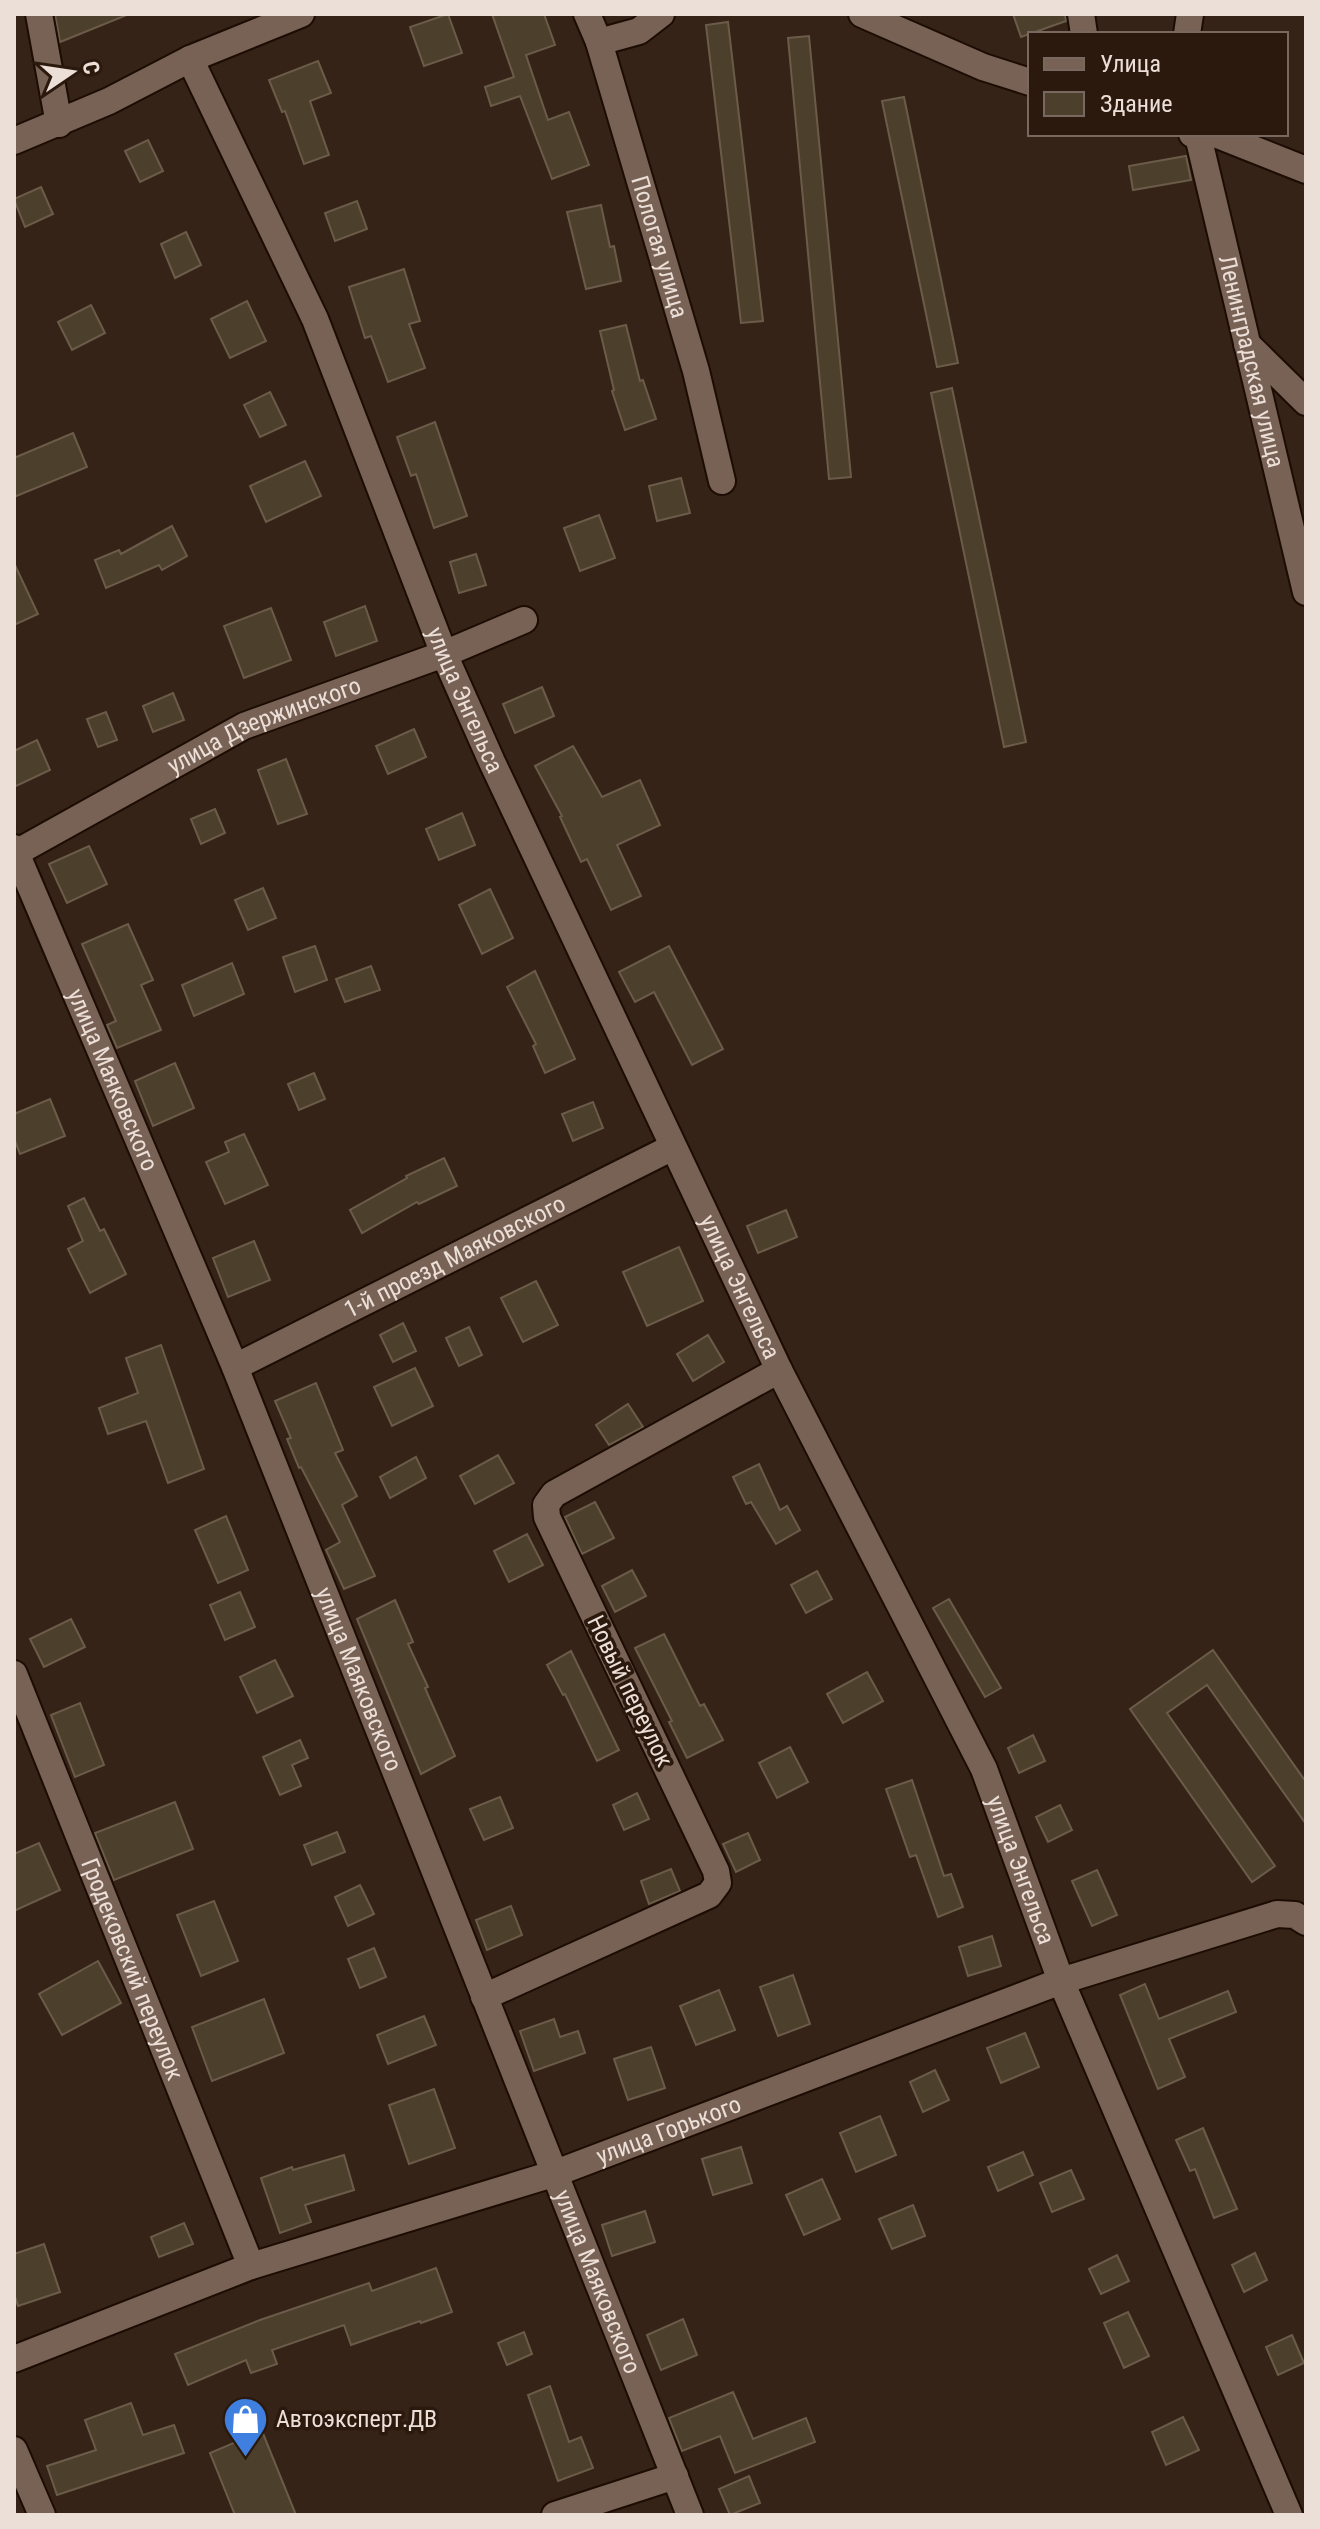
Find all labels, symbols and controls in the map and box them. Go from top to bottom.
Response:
north arrow [32,32,112,112]
legend [1028,32,1288,136]
text: Улица [1100,50,1161,78]
text: С [77,59,105,77]
text: Здание [1100,90,1172,118]
street label: Пологая улица [625,173,694,321]
street label: Ленинградская улица [1213,253,1290,470]
street label: улица Энгельса [421,623,509,777]
street label: улица Дзержинского [162,671,365,780]
street label: улица Маяковского [62,984,164,1175]
street label: 1-й проезд Маяковского [340,1189,570,1324]
street label: улица Энгельса [694,1210,786,1363]
street label: улица Маяковского [310,1583,408,1775]
street label: Новый переулок [581,1611,679,1772]
street label: улица Энгельса [981,1792,1061,1948]
street label: Гродековский переулок [75,1854,189,2085]
street label: улица Горького [592,2090,745,2170]
street label: улица Маяковского [549,2186,647,2378]
shop icon: Автоэксперт.ДВ [221,2395,269,2458]
place label: Автоэксперт.ДВ [276,2405,437,2433]

